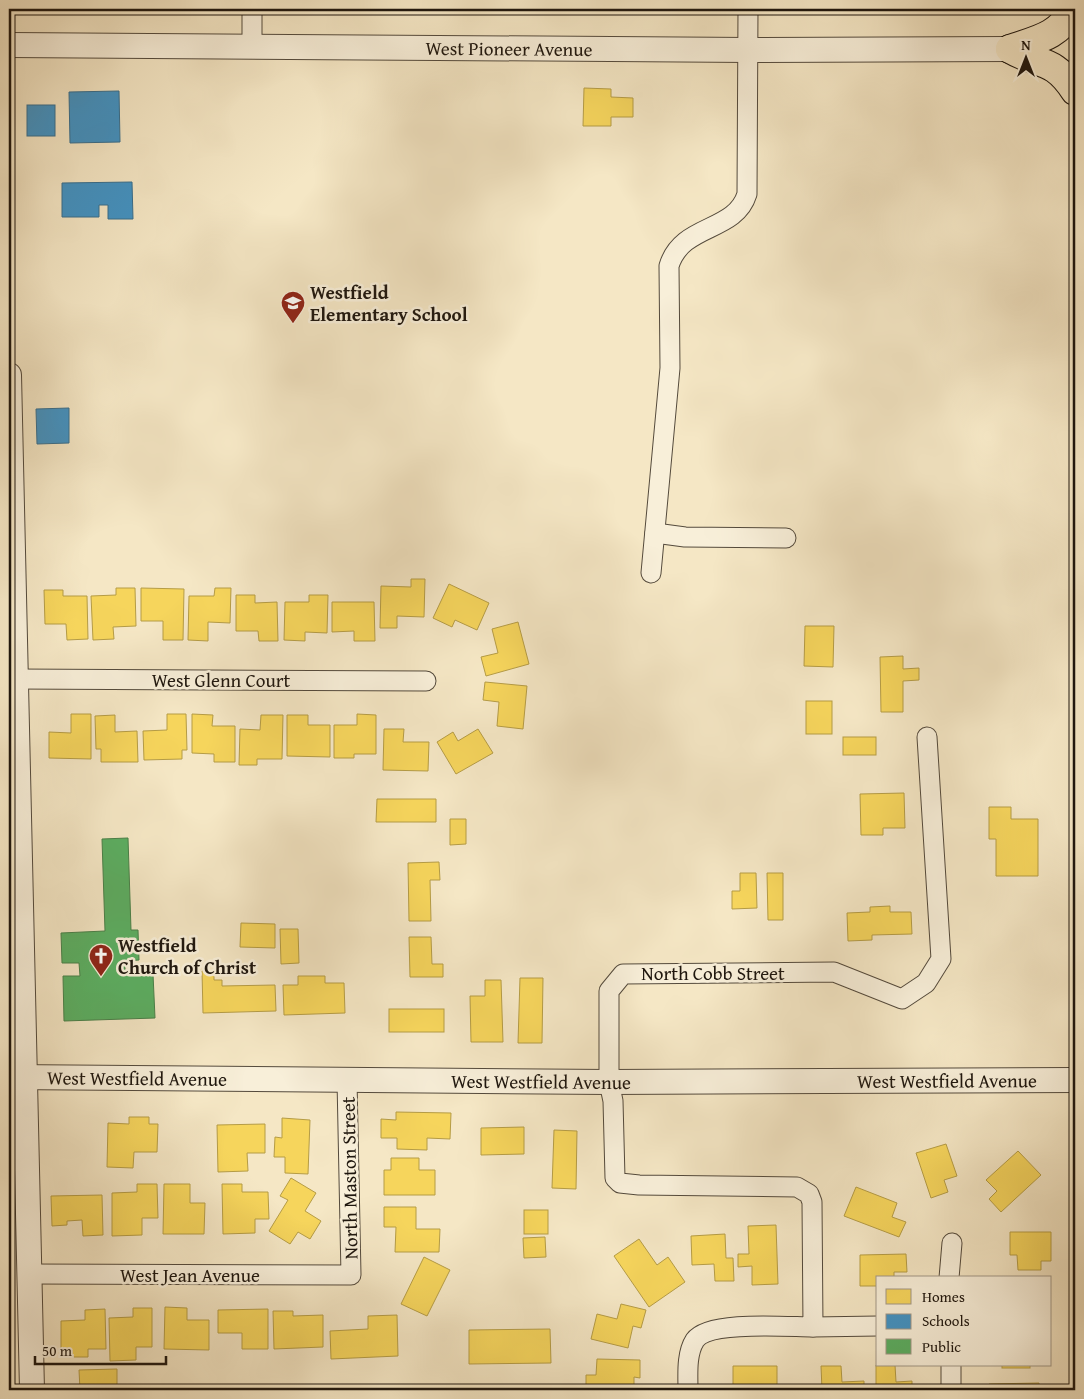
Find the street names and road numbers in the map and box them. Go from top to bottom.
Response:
street label: West Pioneer Avenue [425,34,593,63]
street label: West Glenn Court [152,666,291,694]
street label: North Cobb Street [641,959,785,987]
street label: West Westfield Avenue [47,1063,227,1093]
street label: West Westfield Avenue [857,1066,1037,1095]
street label: West Westfield Avenue [451,1067,631,1096]
street label: North Maston Street [334,1096,364,1260]
street label: West Jean Avenue [120,1261,260,1289]

